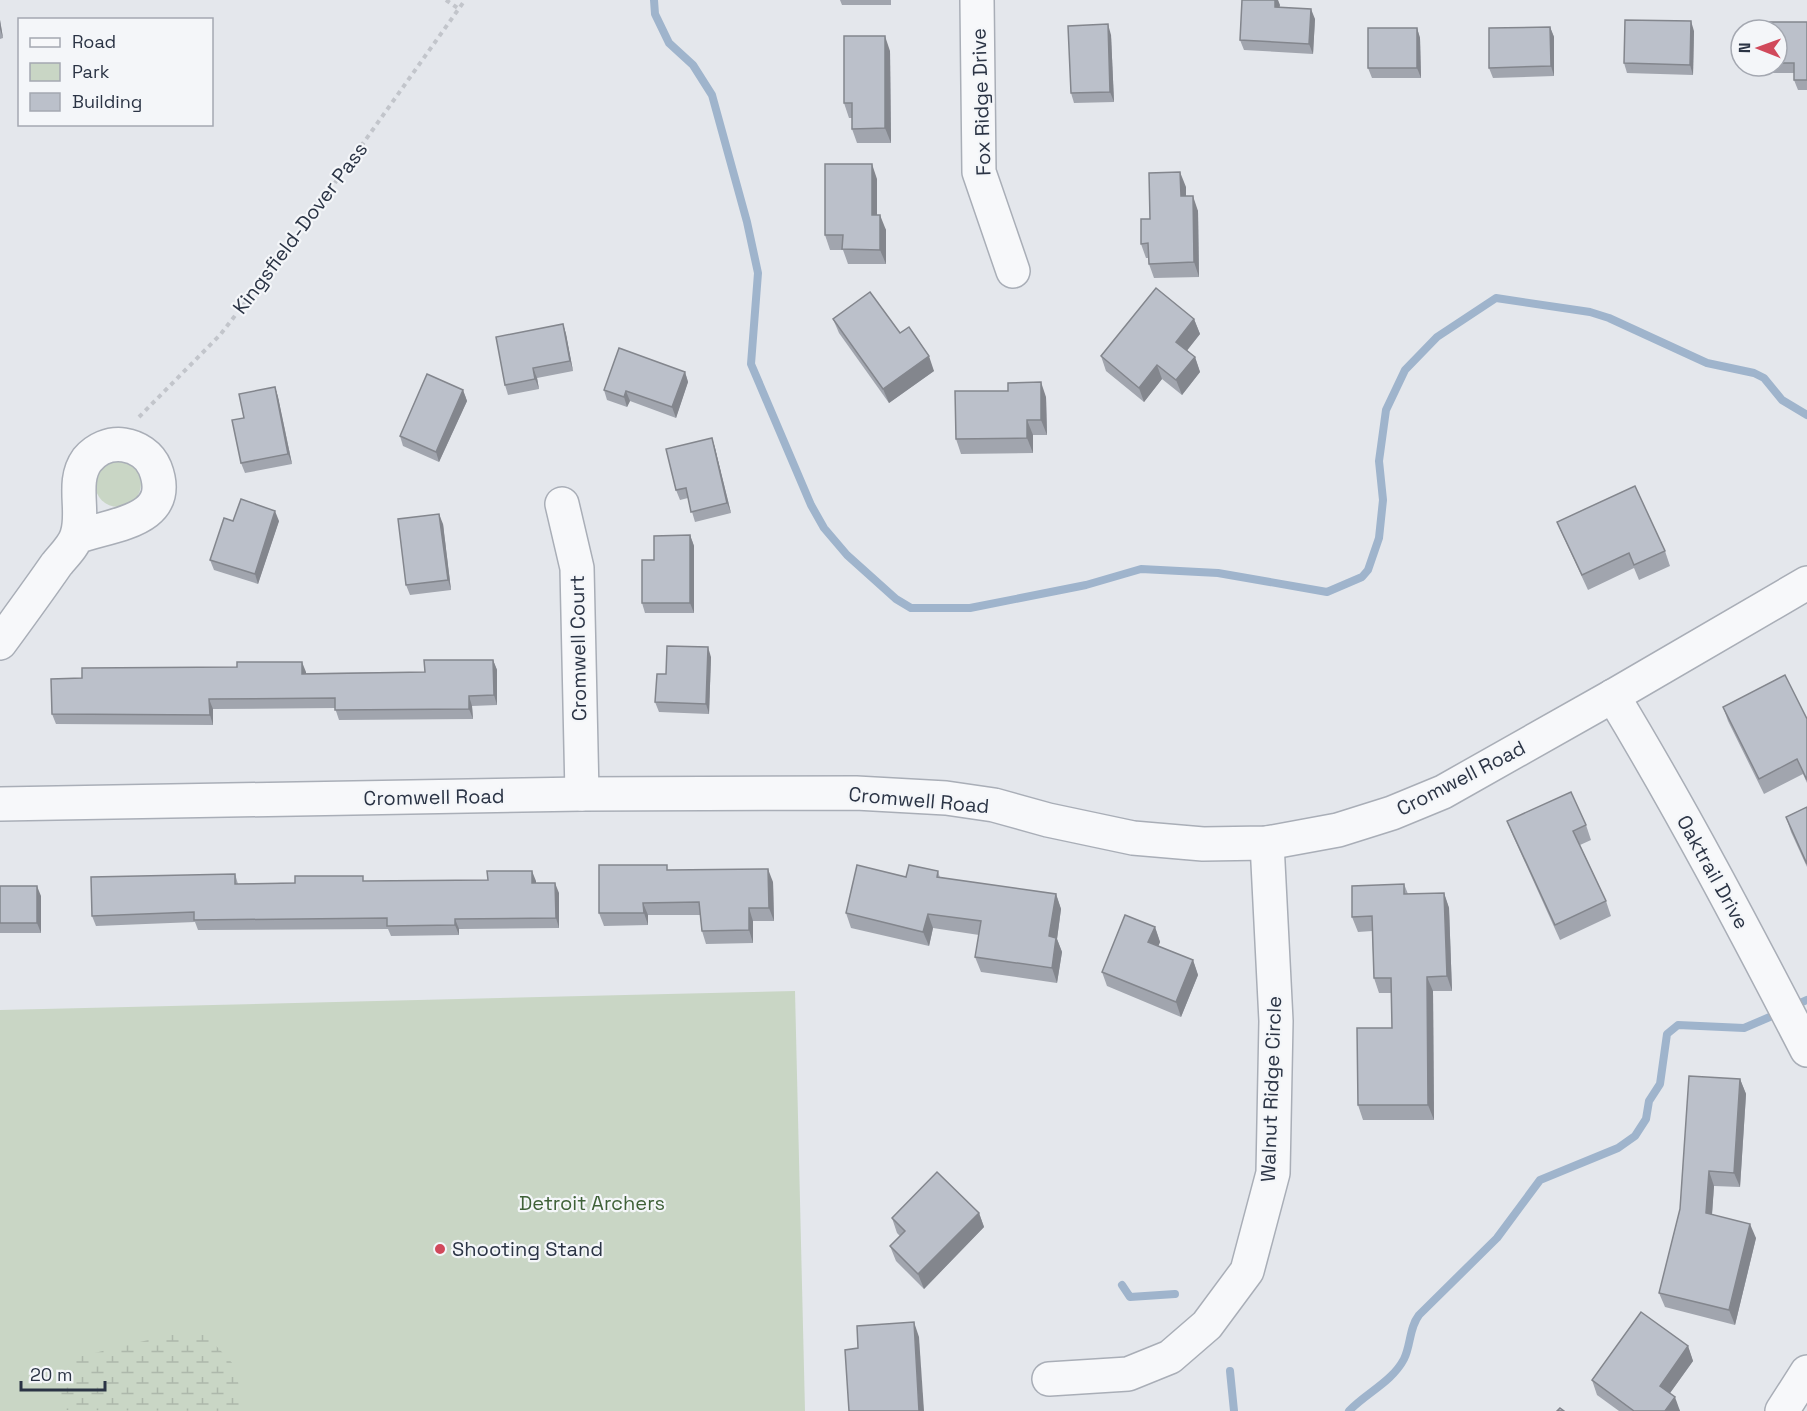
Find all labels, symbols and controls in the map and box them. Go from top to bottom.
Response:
legend [18,18,213,126]
north arrow [1729,18,1789,78]
street label: Fox Ridge Drive [965,28,997,176]
text: Road [72,30,116,53]
text: N [1734,42,1755,53]
text: Park [72,60,110,83]
text: Building [72,90,142,113]
street label: Kingsfield-Dover Pass [227,137,373,319]
street label: Cromwell Court [564,575,592,721]
street label: Cromwell Road [1392,734,1530,822]
street label: Cromwell Road [848,781,990,819]
street label: Cromwell Road [363,783,505,811]
street label: Oaktrail Drive [1671,810,1755,934]
street label: Walnut Ridge Circle [1255,995,1287,1183]
park label: Detroit Archers [519,1190,665,1216]
place label: Shooting Stand [452,1236,603,1262]
marker: Shooting Stand [433,1242,447,1256]
scale bar [21,1354,105,1392]
text: 20 m [30,1363,73,1386]

